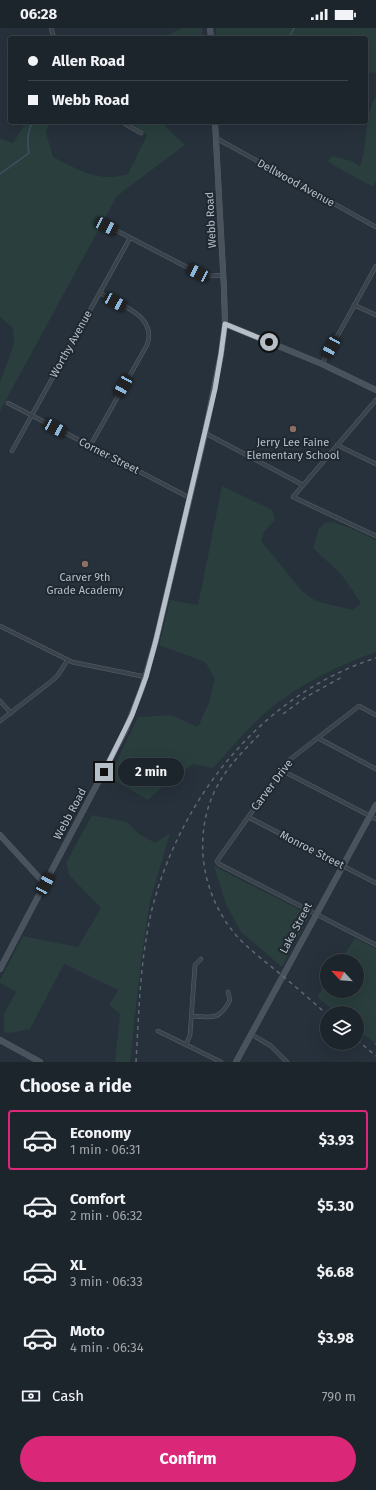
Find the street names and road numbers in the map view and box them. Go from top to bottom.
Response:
street label: Dellwood Avenue [255,156,337,210]
street label: Webb Road [203,192,219,248]
street label: Worthy Avenue [47,308,95,380]
street label: Corner Street [77,435,141,477]
street label: Carver Drive [249,757,295,813]
street label: Webb Road [51,786,89,842]
street label: Monroe Street [278,828,346,872]
street label: Lake Street [277,900,315,956]

